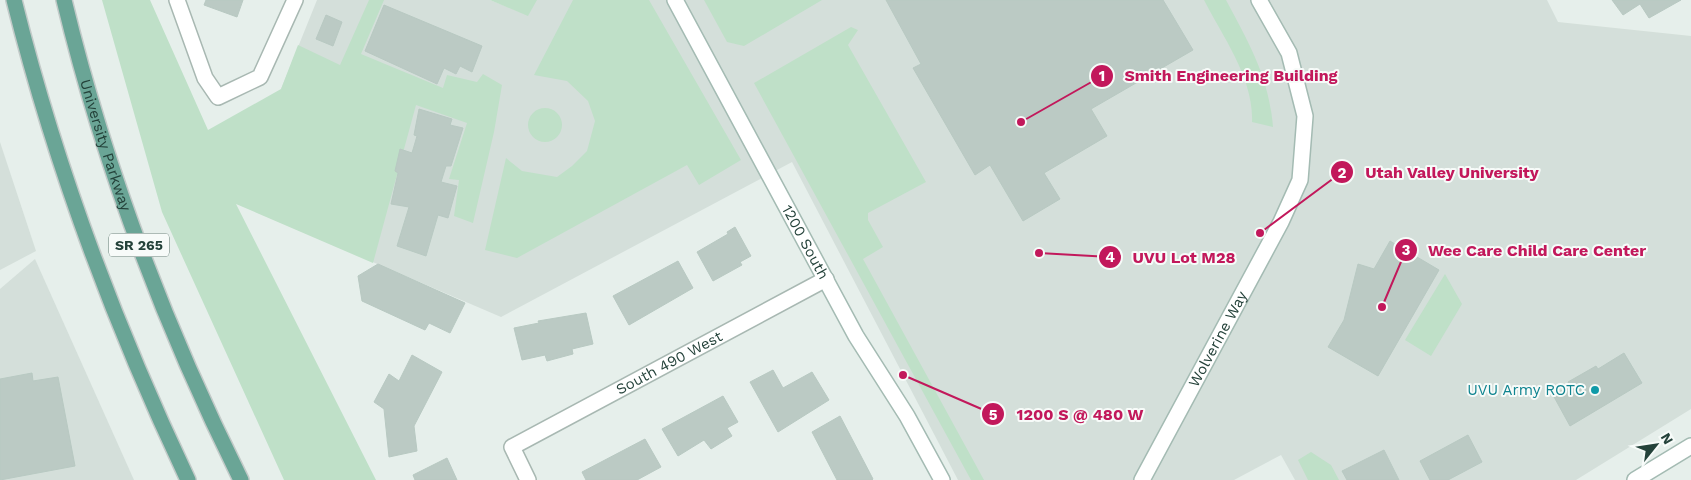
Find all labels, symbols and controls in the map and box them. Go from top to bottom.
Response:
callout: Smith Engineering Building [1090,60,1348,91]
text: Smith Engineering Building [1124,66,1338,85]
text: 1 [1099,67,1105,85]
street label: University Parkway [76,77,135,214]
callout: Utah Valley University [1330,157,1549,188]
text: Utah Valley University [1365,163,1540,182]
text: 2 [1338,164,1347,182]
street label: 1200 South [778,202,833,282]
road number: SR 265 [109,234,169,256]
callout: Wee Care Child Care Center [1393,234,1657,265]
callout: UVU Lot M28 [1097,241,1245,272]
text: 3 [1402,241,1411,259]
text: Wee Care Child Care Center [1428,241,1646,260]
text: 4 [1105,248,1115,266]
text: UVU Lot M28 [1133,248,1235,267]
street label: Wolverine Way [1185,288,1251,390]
street label: South 490 West [613,327,726,399]
place label: UVU Army ROTC [1467,381,1585,399]
marker: UVU Army ROTC [1589,384,1601,396]
callout: 1200 S @ 480 W [981,399,1153,430]
text: 1200 S @ 480 W [1017,405,1143,424]
text: 5 [989,406,998,424]
north arrow [1631,420,1681,470]
text: N [1658,430,1677,447]

